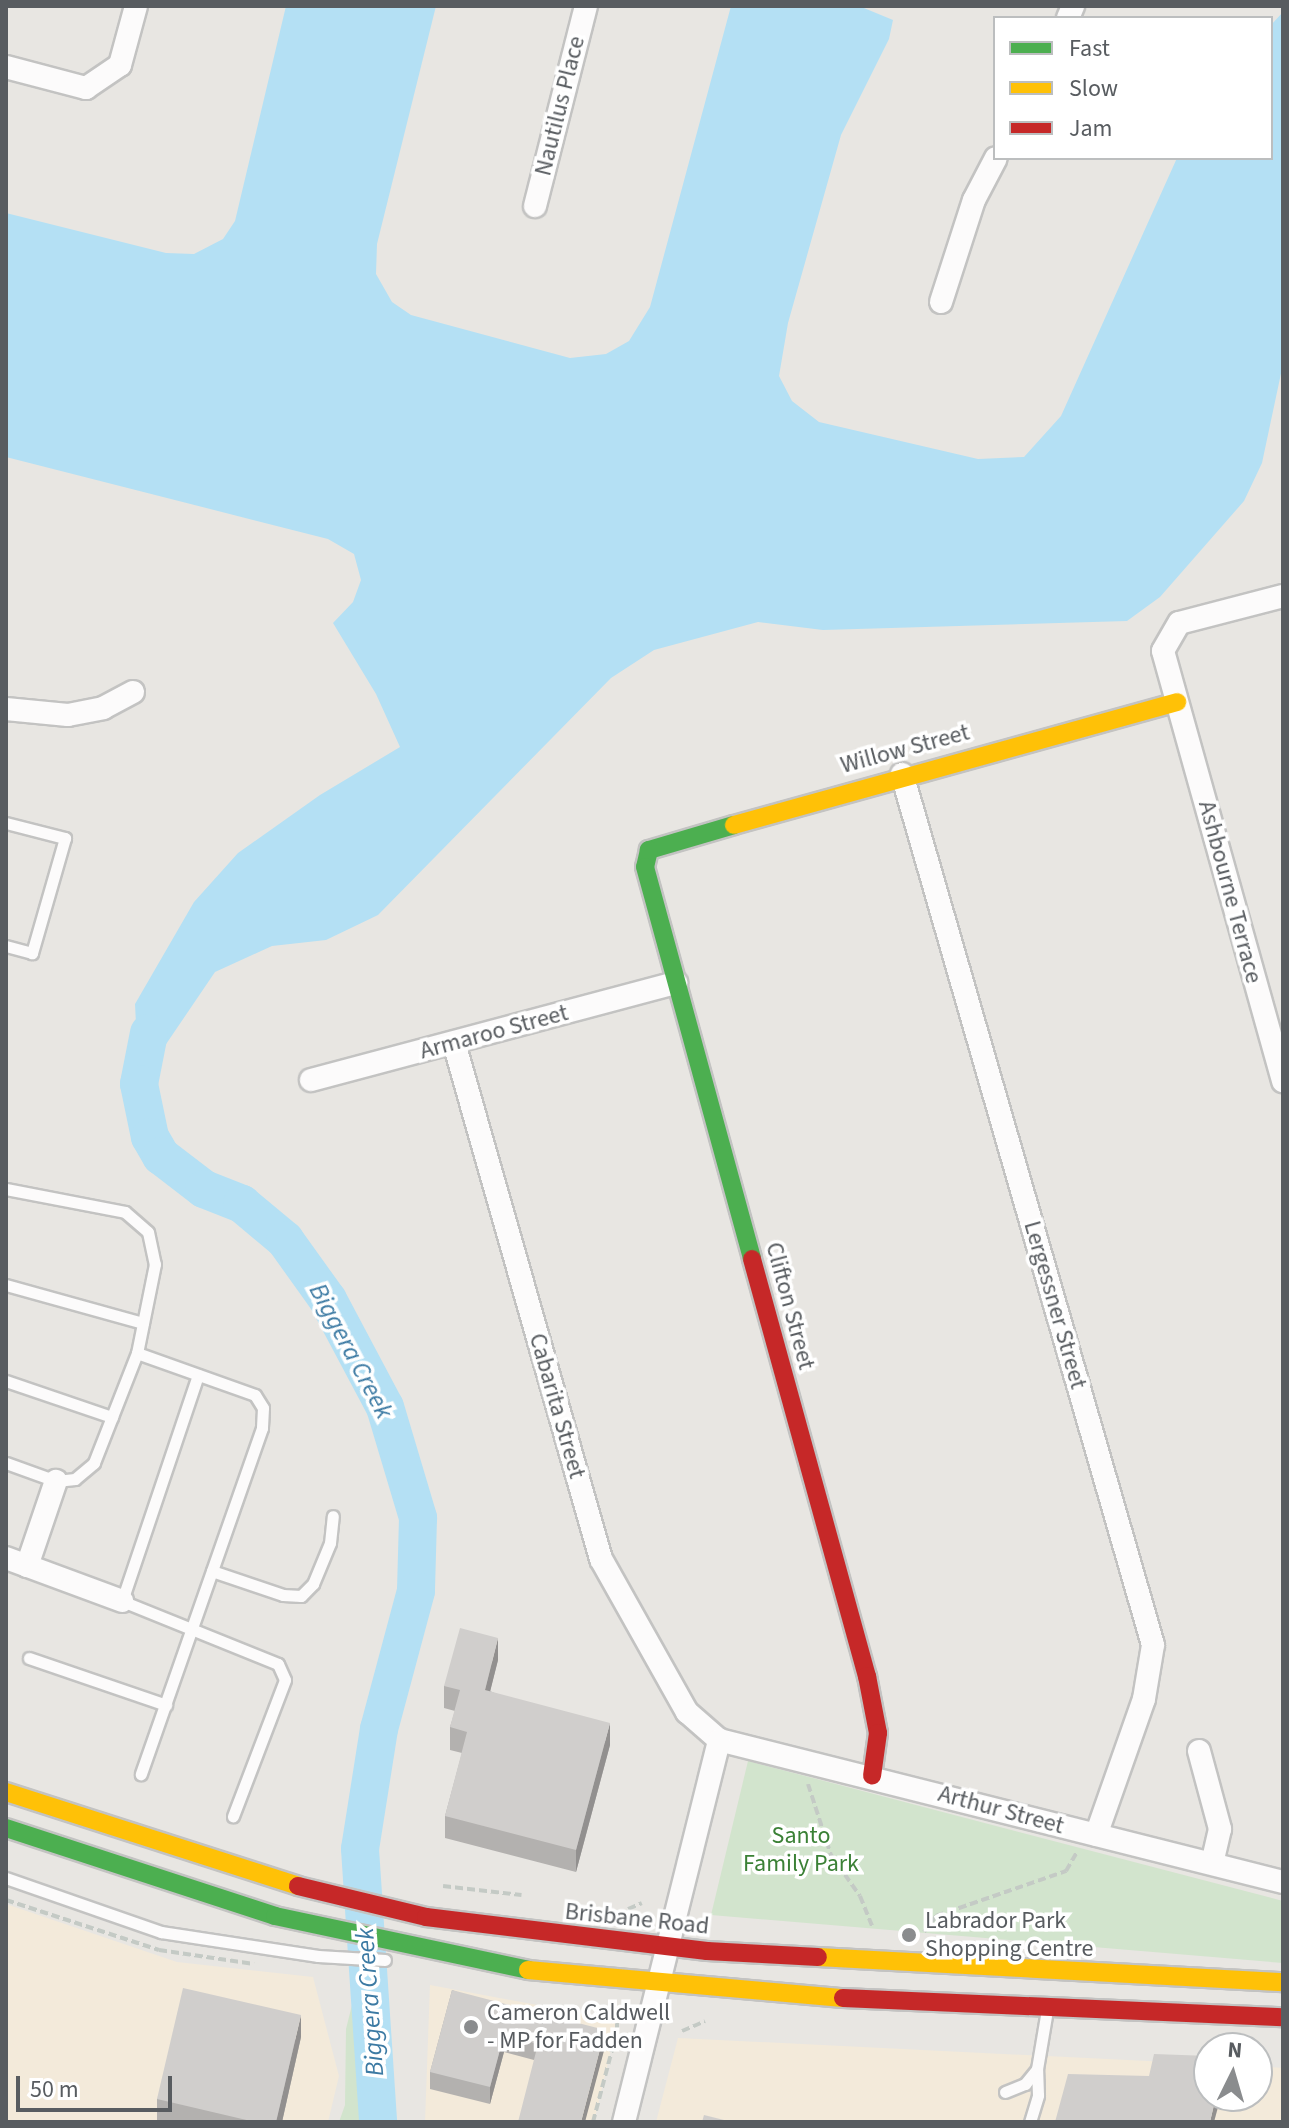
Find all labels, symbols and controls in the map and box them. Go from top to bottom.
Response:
legend [993,16,1273,160]
text: Fast [1069,31,1110,66]
street label: Nautilus Place [529,33,591,179]
text: Slow [1069,71,1118,106]
text: Jam [1069,111,1113,146]
street label: Willow Street [837,718,973,780]
street label: Ashbourne Terrace [1192,798,1268,986]
street label: Armaroo Street [417,998,571,1066]
street label: Lergessner Street [1017,1218,1093,1392]
street label: Clifton Street [759,1239,821,1373]
water label: Biggera Creek [302,1278,400,1424]
street label: Cabarita Street [523,1330,591,1482]
street label: Arthur Street [935,1779,1067,1841]
park label: Santo Family Park [743,1822,859,1878]
street label: Brisbane Road [564,1897,710,1941]
place label: Labrador Park Shopping Centre [925,1907,1093,1963]
marker: Labrador Park Shopping Centre [900,1926,918,1944]
water label: Biggera Creek [349,1927,391,2077]
place label: Cameron Caldwell - MP for Fadden [487,1999,670,2055]
marker: Cameron Caldwell - MP for Fadden [462,2018,480,2036]
north arrow [1193,2032,1273,2112]
text: N [1226,2034,1244,2067]
scale bar [20,2060,176,2110]
text: 50 m [30,2072,79,2107]

